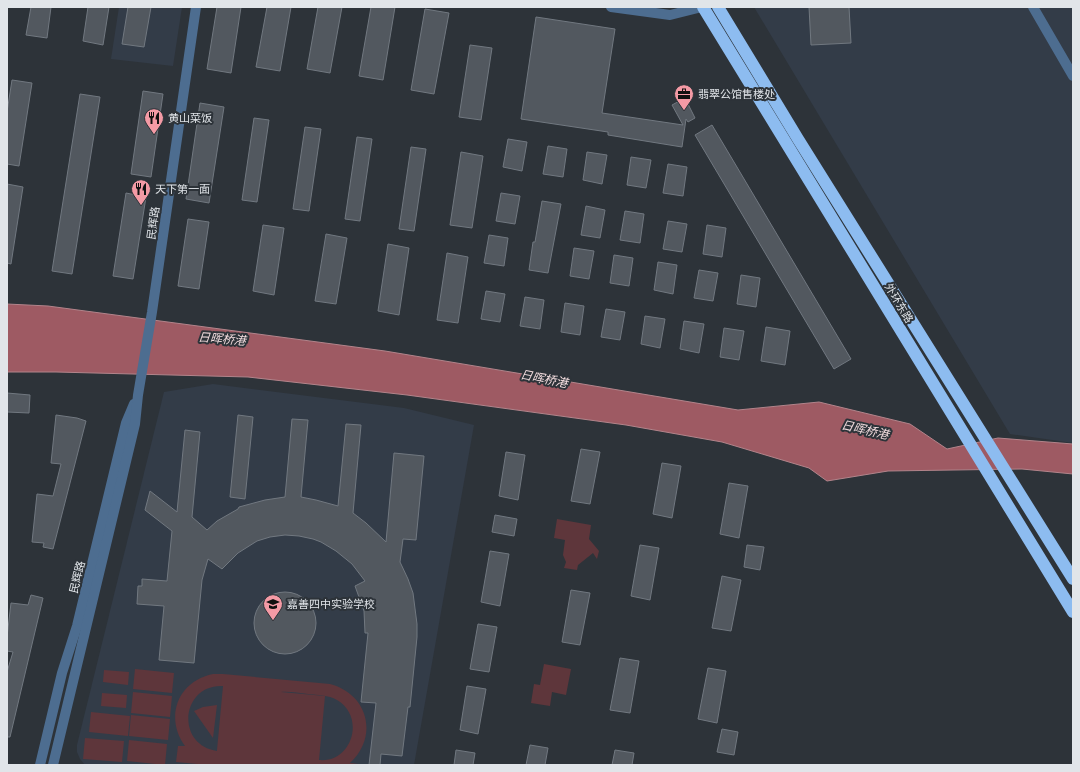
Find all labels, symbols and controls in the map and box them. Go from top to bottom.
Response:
office icon: 翡翠公馆售楼处 [673,83,695,111]
place label: 翡翠公馆售楼处 [698,88,775,100]
restaurant icon: 黄山菜饭 [143,107,165,135]
place label: 黄山菜饭 [168,112,212,124]
restaurant icon: 天下第一面 [130,178,152,206]
place label: 天下第一面 [155,183,210,195]
street label: 民辉路 [145,206,161,240]
street label: 外环东路 [883,281,915,325]
water label: 日晖桥港 [197,330,249,348]
water label: 日晖桥港 [519,368,571,391]
water label: 日晖桥港 [840,418,892,443]
street label: 民辉路 [67,560,87,594]
school or university icon: 嘉善四中实验学校 [262,593,284,621]
place label: 嘉善四中实验学校 [287,598,375,610]

